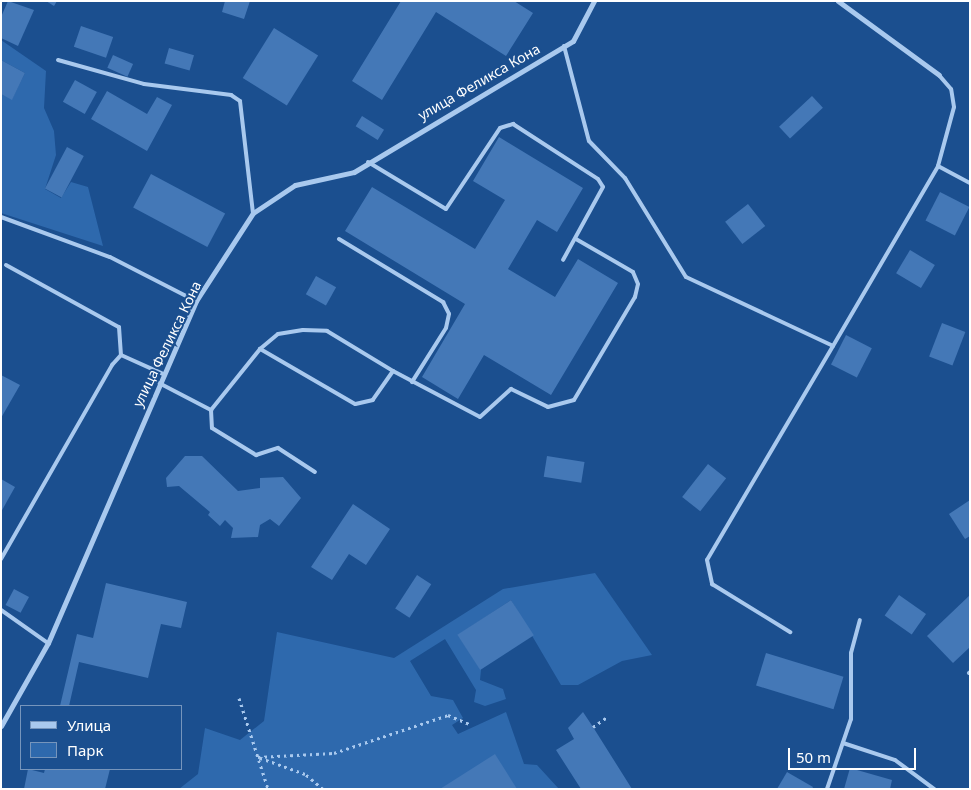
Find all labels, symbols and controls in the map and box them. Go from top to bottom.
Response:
street label: улица Феликса Кона [415,40,543,124]
street label: улица Феликса Кона [129,278,205,410]
legend [20,705,182,770]
text: Улица [67,715,111,735]
scale bar [791,738,918,770]
text: Парк [67,740,103,760]
text: 50 m [796,747,831,767]

